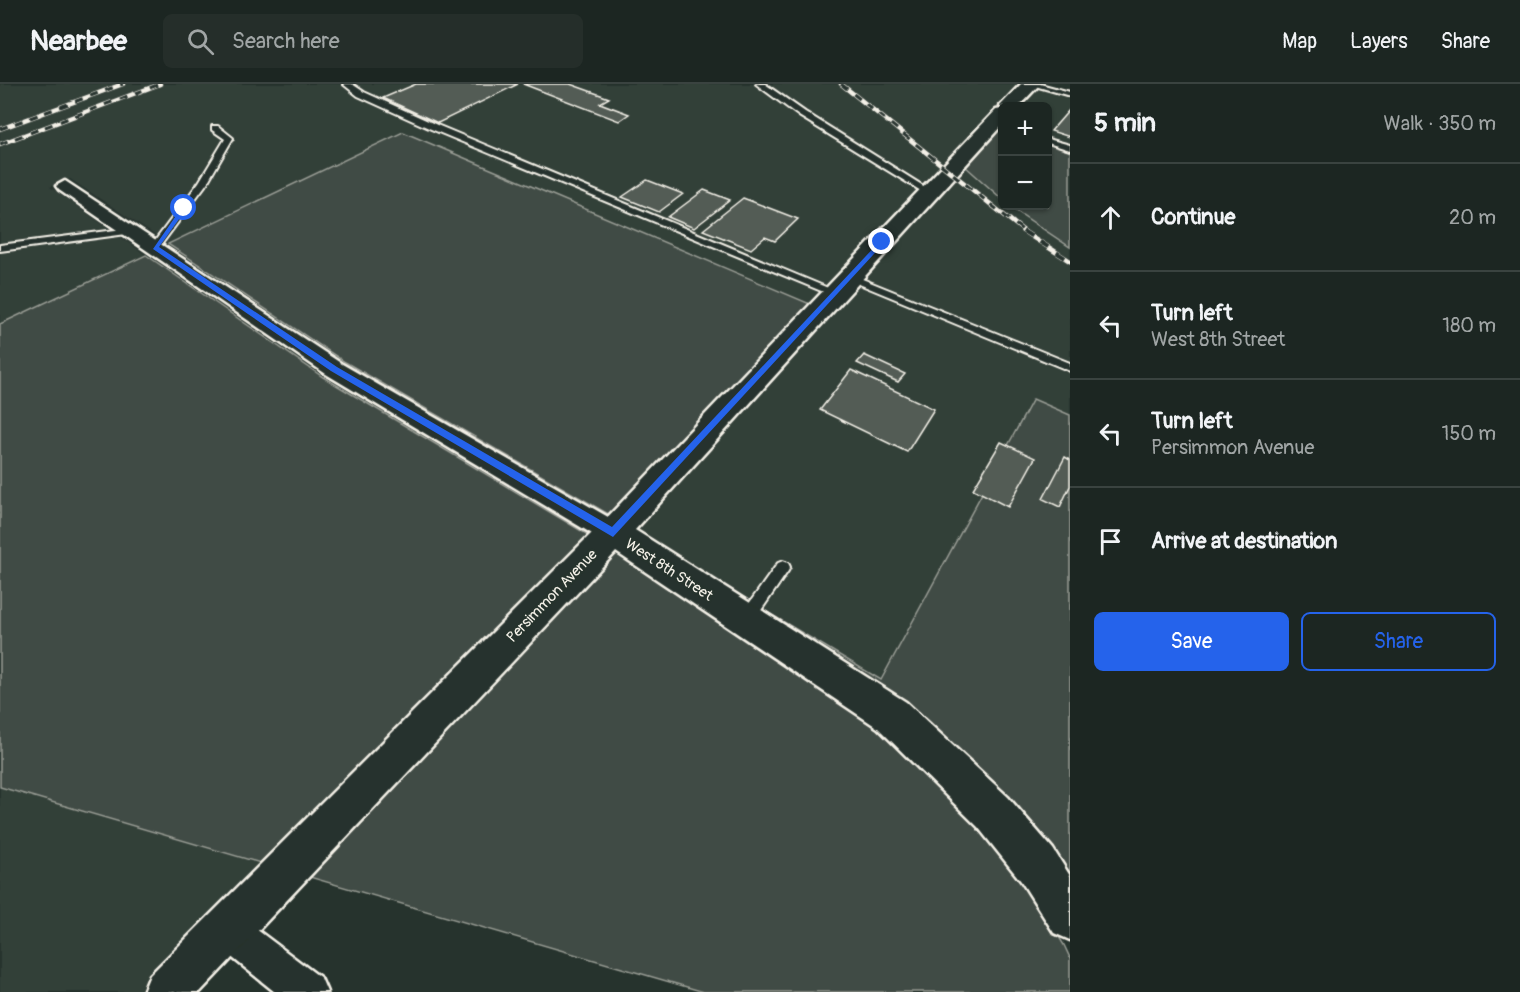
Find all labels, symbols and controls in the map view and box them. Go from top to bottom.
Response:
search box [163,14,583,68]
text: Nearbee [30,24,127,59]
icon: search [184,25,217,58]
text: Search here [232,27,340,55]
text: Map [1282,28,1317,55]
text: Layers [1350,28,1408,55]
text: Share [1441,28,1490,55]
map controls [998,102,1052,210]
button: + [998,102,1052,156]
text: 5 min [1094,107,1156,139]
text: Walk · 350 m [1384,111,1496,136]
button: − [998,156,1052,210]
route start [170,194,196,220]
icon: ahead [1094,201,1127,234]
text: Continue [1151,203,1235,231]
text: 20 m [1449,205,1496,230]
route end [868,228,894,254]
text: Turn left [1151,299,1233,327]
icon: left [1094,309,1127,342]
text: 180 m [1442,313,1496,338]
text: West 8th Street [1151,327,1285,352]
text: Turn left [1151,407,1233,435]
icon: left [1094,417,1127,450]
text: 150 m [1442,421,1496,446]
text: Persimmon Avenue [1151,435,1314,460]
icon: arrive [1094,525,1127,558]
text: Arrive at destination [1151,527,1337,555]
street label: West 8th Street [622,535,717,606]
street label: Persimmon Avenue [503,545,602,647]
button: Save [1094,612,1289,671]
button: Share [1301,612,1496,671]

